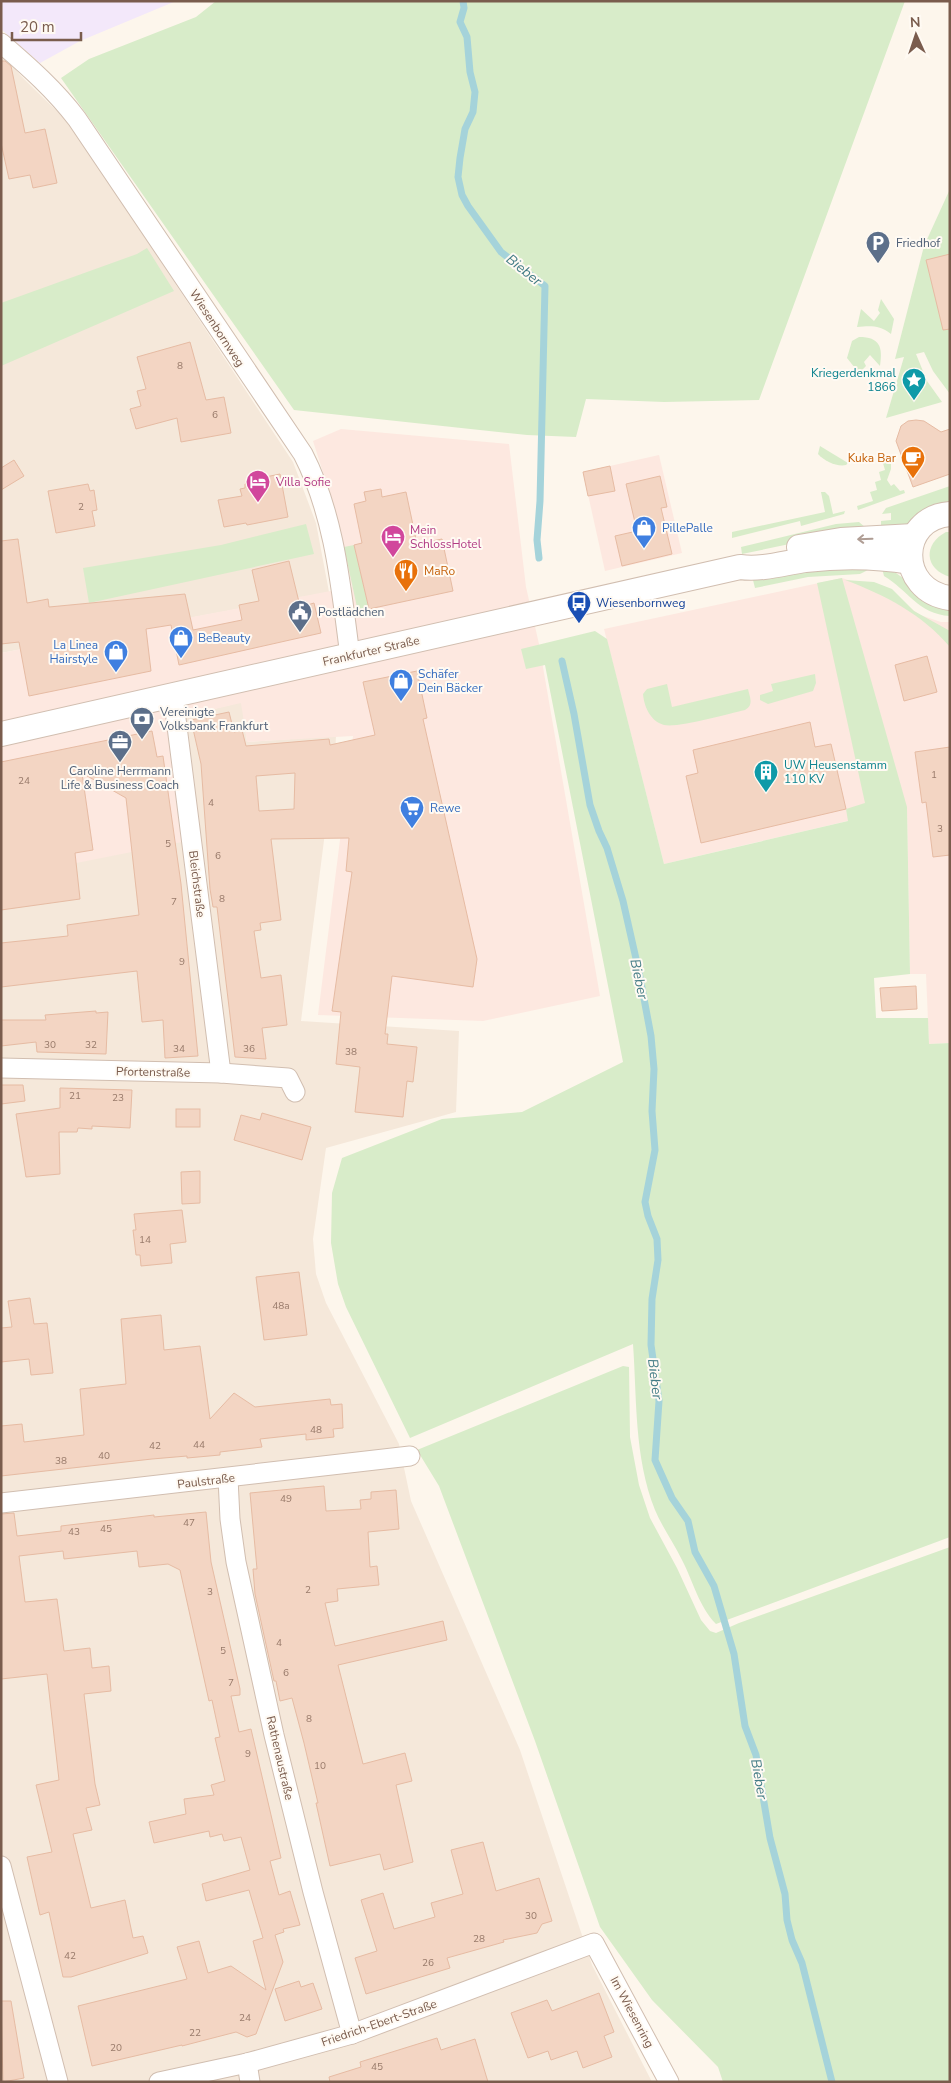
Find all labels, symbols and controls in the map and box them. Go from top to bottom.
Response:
scale bar [12,10,81,42]
north arrow [891,10,941,60]
text: N [910,13,921,32]
text: 20 m [20,17,55,37]
parking icon: Friedhof [865,230,891,264]
place label: Friedhof [896,235,941,251]
water label: Bieber [502,250,547,291]
street label: Wiesenbornweg [186,286,248,370]
house number: 8 [177,359,183,373]
place label: Kriegerdenkmal 1866 [811,365,896,395]
place icon: Kriegerdenkmal 1866 [901,367,927,401]
house number: 6 [212,408,218,422]
cafe icon: Kuka Bar [900,445,926,479]
place label: Kuka Bar [848,450,897,466]
hotel icon: Villa Sofie [245,469,271,503]
place label: Villa Sofie [275,474,331,490]
house number: 2 [78,500,84,514]
shop icon: PillePalle [631,515,657,549]
place label: PillePalle [662,520,713,536]
place label: Mein SchlossHotel [410,522,482,552]
hotel icon: Mein SchlossHotel [380,524,406,558]
one-way arrow [858,534,874,543]
restaurant icon: MaRo [393,558,419,592]
place label: MaRo [424,563,456,579]
bus stop icon: Wiesenbornweg [566,590,592,624]
place label: Wiesenbornweg [596,595,686,611]
public building icon: Postlädchen [287,599,313,633]
place label: Postlädchen [318,604,384,620]
shop icon: BeBeauty [168,625,194,659]
place label: BeBeauty [198,630,251,646]
street label: Frankfurter Straße [321,632,421,670]
place label: La Linea Hairstyle [49,637,98,667]
shop icon: La Linea Hairstyle [103,639,129,673]
place label: Schäfer Dein Bäcker [418,666,483,696]
shop icon: Schäfer Dein Bäcker [388,668,414,702]
place label: Vereinigte Volksbank Frankfurt [159,704,269,734]
bank icon: Vereinigte Volksbank Frankfurt [129,706,155,740]
office icon: Caroline Herrmann Life & Business Coach [107,729,133,763]
place label: UW Heusenstamm 110 KV [784,757,887,787]
building icon: UW Heusenstamm 110 KV [753,759,779,793]
place label: Caroline Herrmann Life & Business Coach [61,763,179,793]
house number: 1 [931,768,937,782]
house number: 24 [18,774,30,788]
supermarket icon: Rewe [399,795,425,829]
house number: 4 [208,796,214,810]
place label: Rewe [430,800,461,816]
house number: 3 [937,822,943,836]
house number: 5 [165,837,171,851]
house number: 6 [215,849,221,863]
street label: Bleichstraße [185,850,209,918]
house number: 8 [219,892,225,906]
house number: 7 [171,895,177,909]
house number: 9 [179,955,185,969]
water label: Bieber [625,957,653,1002]
house number: 30 [44,1038,56,1052]
house number: 32 [85,1038,97,1052]
house number: 34 [173,1042,185,1056]
house number: 36 [243,1042,255,1056]
house number: 38 [345,1045,357,1059]
street label: Pfortenstraße [116,1063,190,1081]
house number: 21 [69,1089,81,1103]
house number: 23 [112,1091,124,1105]
house number: 14 [139,1233,151,1247]
house number: 48a [272,1299,290,1313]
water label: Bieber [643,1358,667,1401]
house number: 48 [310,1423,322,1437]
house number: 44 [193,1438,205,1452]
house number: 42 [149,1439,161,1453]
house number: 40 [98,1449,110,1463]
house number: 38 [55,1454,67,1468]
street label: Paulstraße [176,1470,236,1492]
house number: 49 [280,1492,292,1506]
house number: 47 [183,1516,195,1530]
house number: 45 [100,1522,112,1536]
house number: 43 [68,1525,80,1539]
house number: 2 [305,1583,311,1597]
house number: 3 [207,1585,213,1599]
house number: 4 [276,1636,282,1650]
house number: 5 [220,1644,226,1658]
house number: 6 [283,1666,289,1680]
house number: 7 [228,1676,234,1690]
house number: 8 [306,1712,312,1726]
street label: Rathenaustraße [263,1714,297,1802]
house number: 9 [245,1747,251,1761]
water label: Bieber [746,1757,772,1802]
house number: 10 [314,1759,326,1773]
house number: 30 [525,1909,537,1923]
house number: 28 [473,1932,485,1946]
house number: 42 [64,1949,76,1963]
house number: 26 [422,1956,434,1970]
street label: Im Wiesenring [606,1973,658,2051]
street label: Friedrich-Ebert-Straße [319,1996,439,2050]
house number: 24 [239,2011,251,2025]
house number: 22 [189,2026,201,2040]
house number: 20 [110,2041,122,2055]
house number: 45 [371,2060,383,2074]

